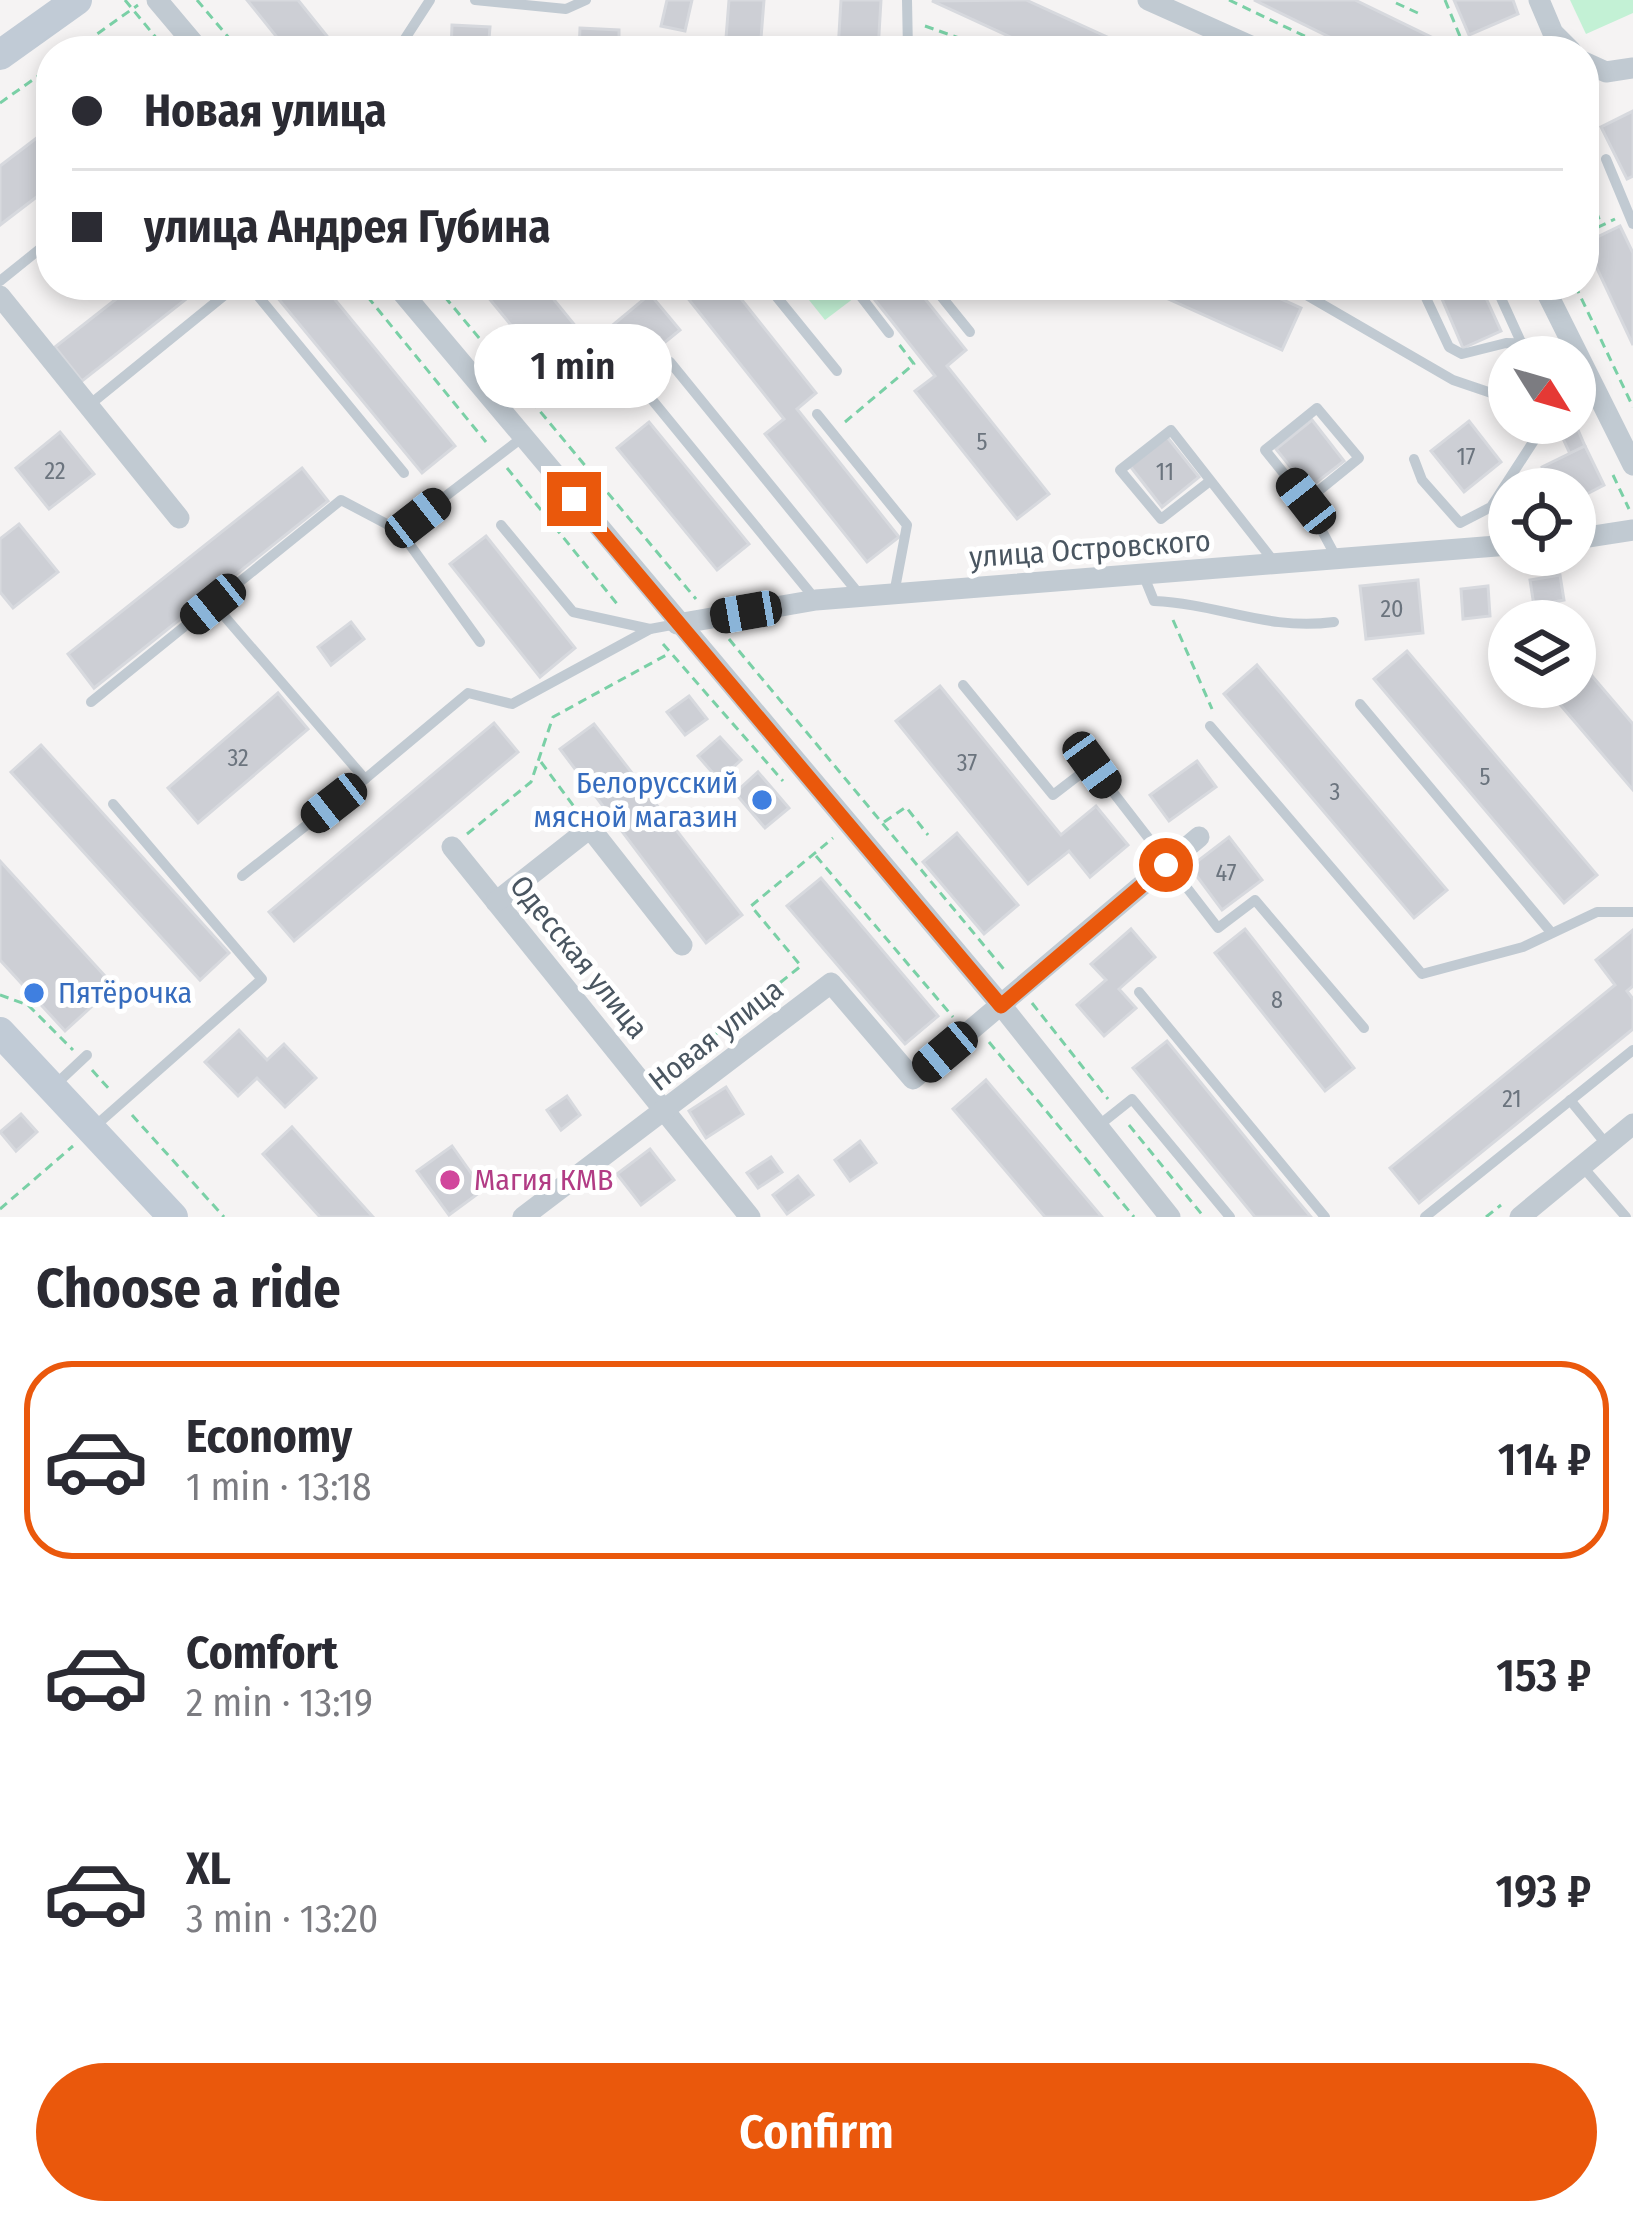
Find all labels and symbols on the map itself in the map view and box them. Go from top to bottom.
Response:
callout: 1 min [475,325,673,409]
north arrow [1488,336,1596,444]
house number: 5 [976,428,988,456]
house number: 17 [1456,443,1476,471]
house number: 22 [44,457,66,485]
house number: 11 [1156,458,1174,486]
car [1270,462,1342,540]
route end [547,472,601,526]
car [379,482,457,554]
street label: улица Островского [968,523,1212,575]
car [174,567,252,641]
car [707,588,785,636]
house number: 20 [1380,595,1404,623]
car [1056,725,1128,805]
house number: 32 [227,744,249,772]
house number: 37 [957,749,977,777]
house number: 5 [1479,763,1491,791]
place label: Белорусский мясной магазин [534,765,738,835]
car [295,767,373,839]
house number: 3 [1330,778,1340,806]
marker: Белорусский мясной магазин [749,787,775,813]
route start [1139,838,1193,892]
house number: 47 [1216,859,1237,887]
street label: Одесская улица [502,868,656,1046]
street label: Новая улица [642,971,790,1099]
place label: Пятёрочка [58,975,192,1011]
marker: Пятёрочка [21,980,47,1006]
house number: 8 [1271,986,1283,1014]
car [906,1015,984,1089]
house number: 21 [1502,1085,1522,1113]
place label: Магия КМВ [474,1162,613,1198]
marker: Магия КМВ [437,1167,463,1193]

